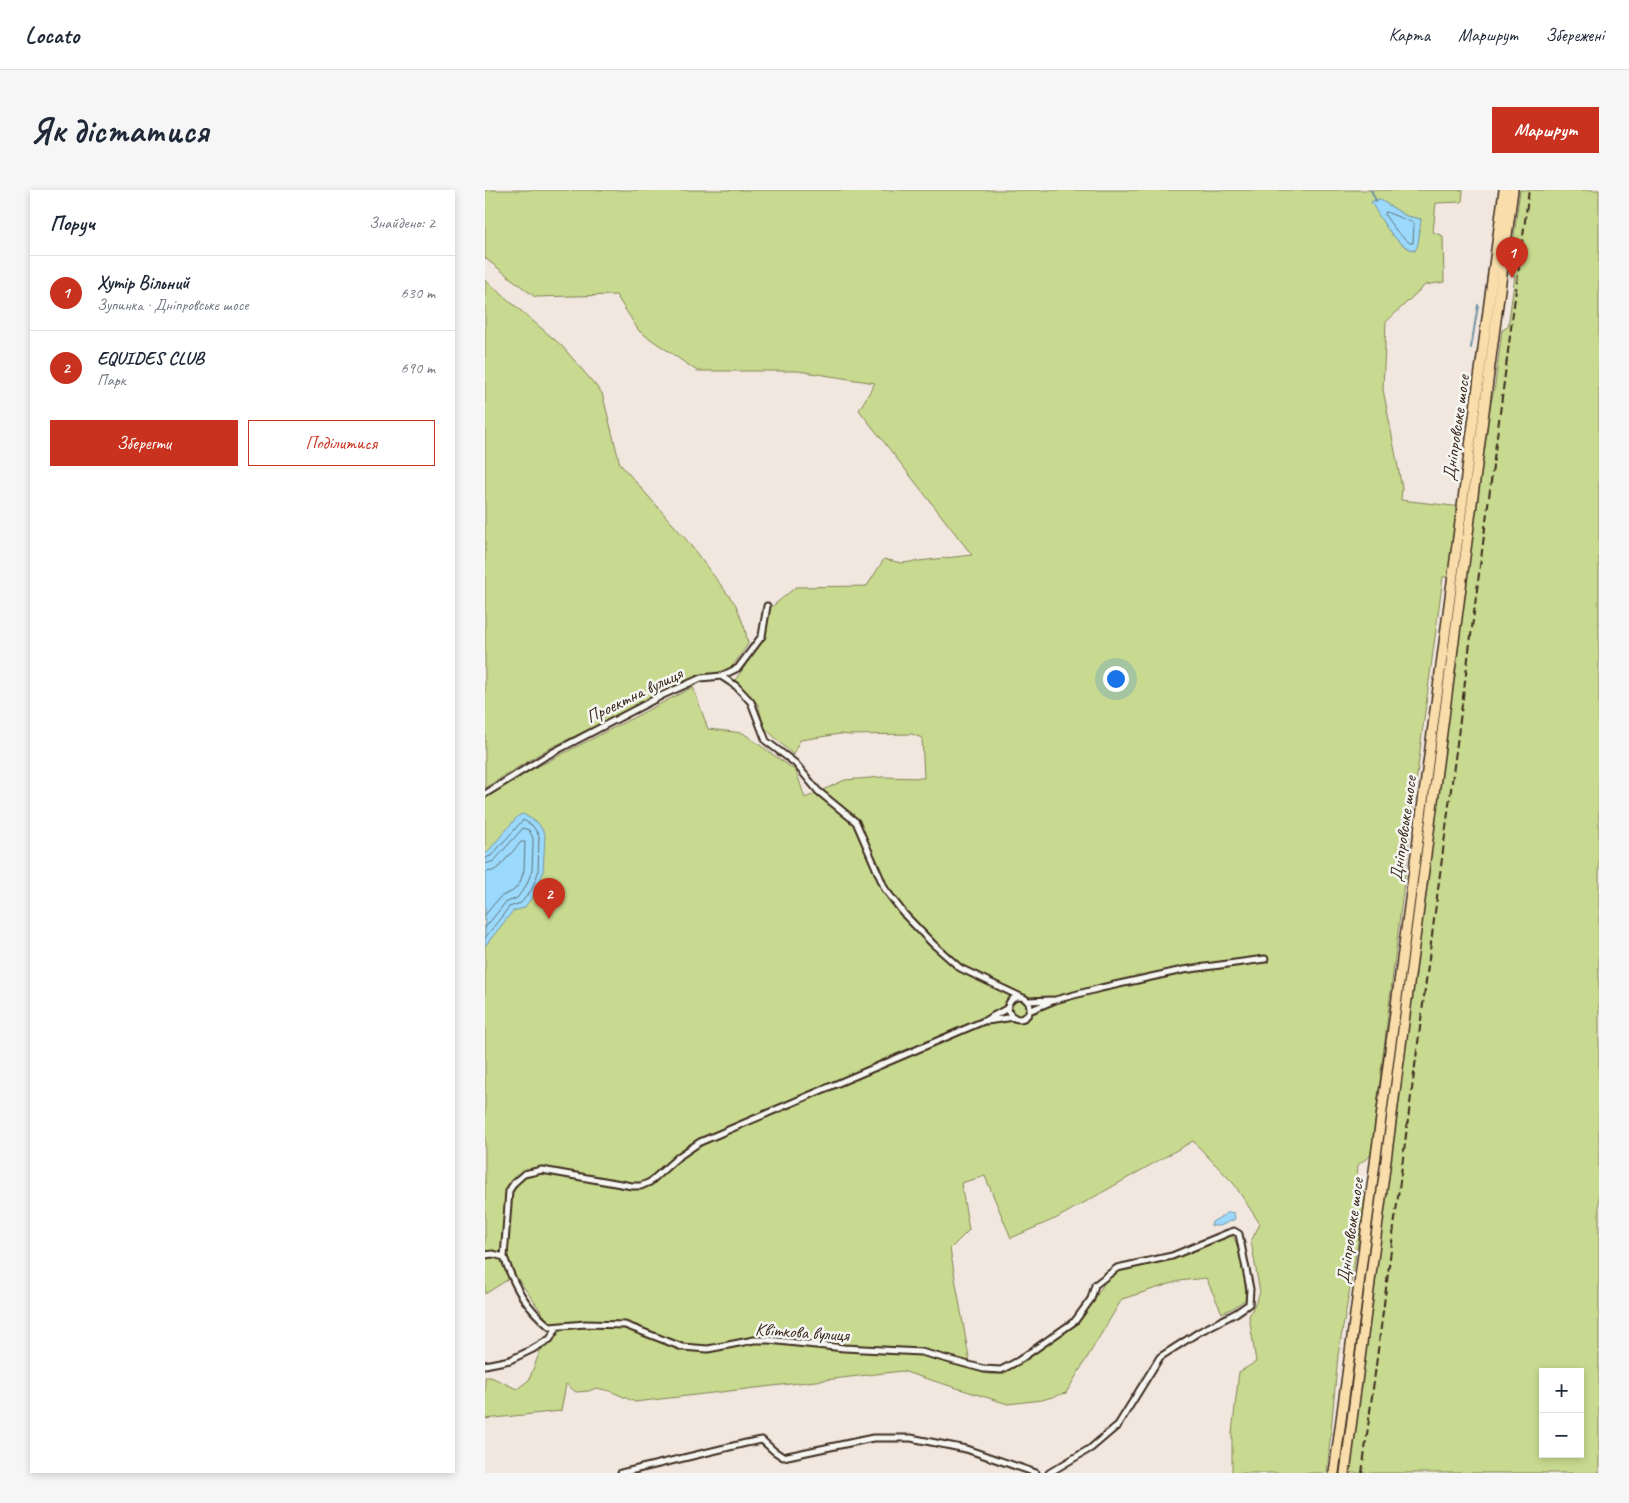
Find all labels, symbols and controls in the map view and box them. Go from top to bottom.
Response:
text: Locato [25,20,79,50]
text: Карта [1389,24,1430,46]
text: Маршрут [1458,24,1517,46]
text: Збережені [1545,24,1604,46]
button: Маршрут [1492,107,1599,153]
text: Як дістатися [30,108,208,153]
text: Поруч [50,210,95,236]
text: Знайдено: 2 [369,213,435,233]
pin: 1 [1496,237,1528,278]
text: Хутір Вільний [97,271,189,295]
text: 1 [62,283,70,303]
text: 630 m [401,283,435,303]
text: Зупинка · Дніпровське шосе [97,295,249,315]
text: EQUIDES CLUB [97,346,204,370]
text: 2 [62,358,70,378]
text: 690 m [401,358,435,378]
text: Парк [97,370,126,390]
street label: Дніпровське шосе [1438,373,1474,482]
button: Зберегти [50,420,238,466]
button: Поділитися [248,420,435,466]
street label: Проектна вулиця [582,661,687,728]
your location [1103,666,1129,692]
street label: Дніпровське шосе [1385,774,1421,883]
pin: 2 [533,878,565,919]
street label: Дніпровське шосе [1332,1176,1368,1285]
street label: Квіткова вулиця [755,1318,851,1346]
map controls [1539,1368,1584,1458]
button: + [1539,1368,1584,1413]
button: − [1539,1413,1584,1458]

